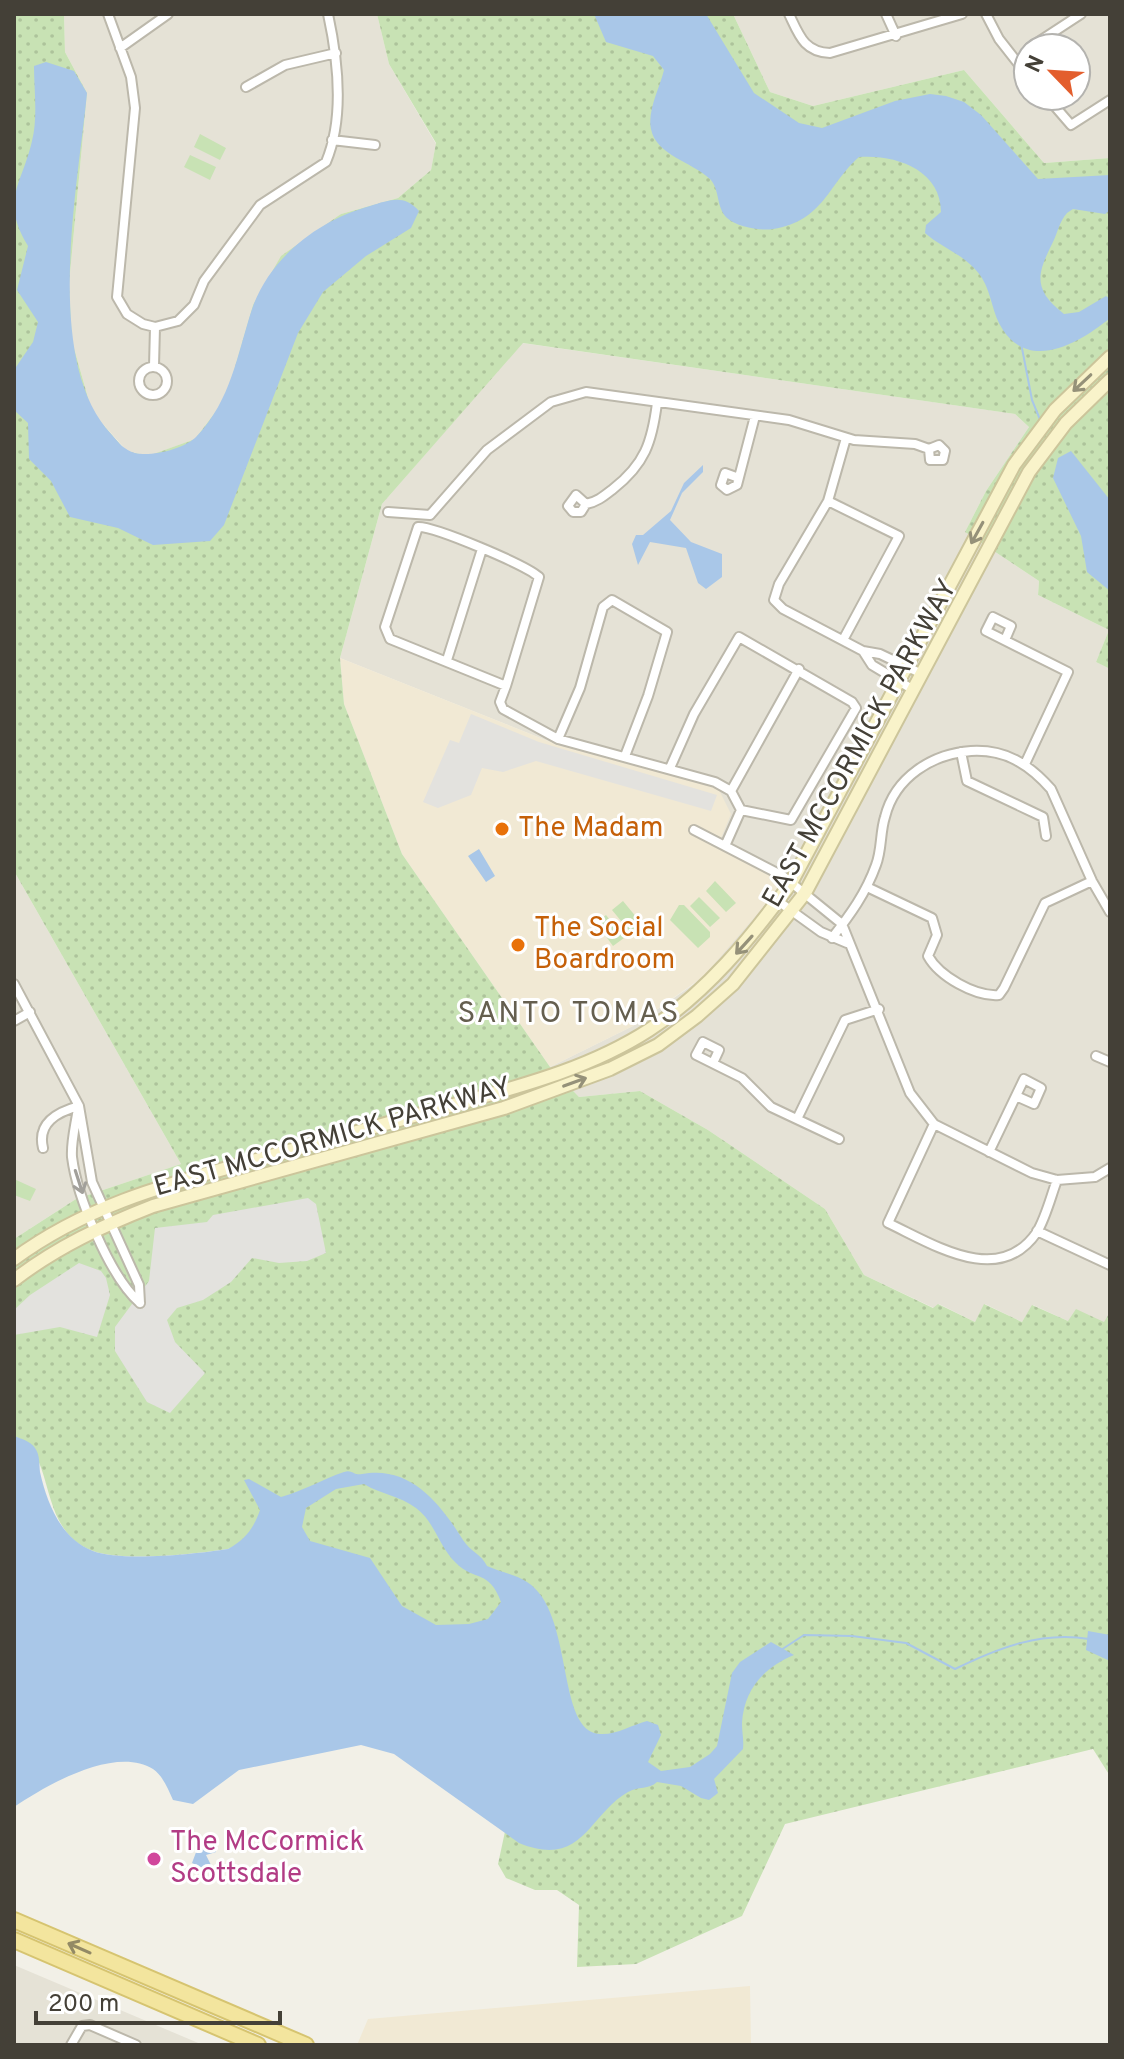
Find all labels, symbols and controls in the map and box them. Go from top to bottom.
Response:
north arrow [1012,32,1092,112]
text: N [1021,52,1052,77]
one-way arrow [1072,373,1092,392]
one-way arrow [969,521,985,544]
street label: EAST MCCORMICK PARKWAY [756,573,966,915]
place label: The Madam [518,811,664,847]
marker: The Madam [493,820,511,838]
place label: The Social Boardroom [534,911,675,979]
one-way arrow [735,934,753,954]
marker: The Social Boardroom [509,936,527,954]
district label: SANTO TOMAS [457,996,681,1033]
street label: EAST MCCORMICK PARKWAY [150,1070,516,1206]
one-way arrow [562,1074,587,1088]
one-way arrow [72,1169,87,1194]
place label: The McCormick Scottsdale [170,1825,364,1893]
marker: The McCormick Scottsdale [145,1850,163,1868]
one-way arrow [67,1939,92,1954]
scale bar [36,1975,280,2025]
text: 200 m [48,1990,119,2020]

